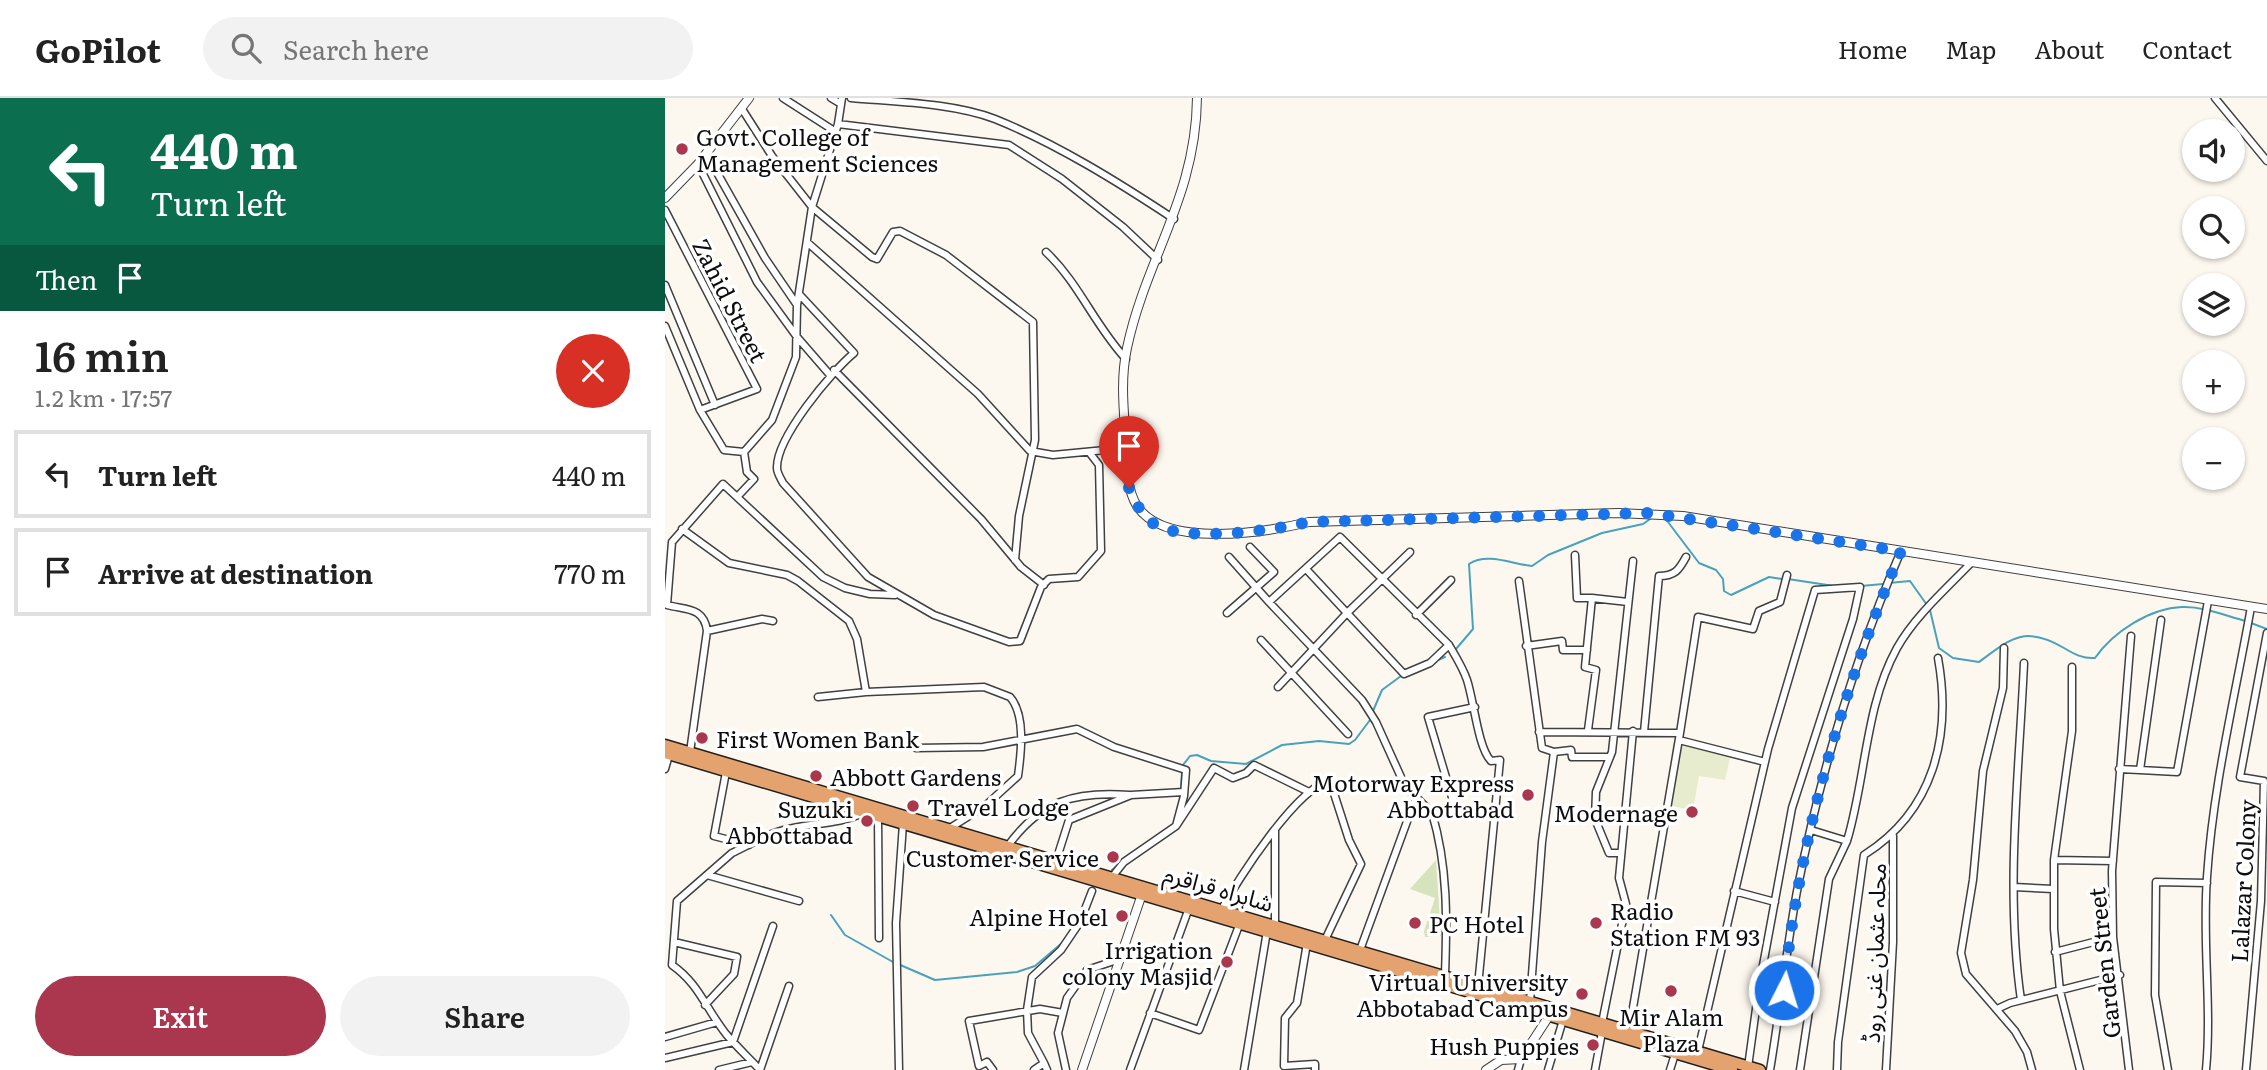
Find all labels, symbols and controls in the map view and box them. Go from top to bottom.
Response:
search box [203,17,693,80]
text: GoPilot [35,24,161,73]
icon: search [227,29,265,67]
text: Search here [283,29,429,68]
text: Home [1838,31,1907,66]
text: Map [1945,31,1996,66]
text: About [2034,31,2104,66]
text: Contact [2142,31,2232,66]
text: 440 m [150,111,298,184]
place label: Govt. College of Management Sciences [696,119,938,179]
map controls [2182,119,2245,490]
button: sound [2182,119,2245,182]
icon: left [35,126,126,217]
marker: Govt. College of Management Sciences [674,141,690,157]
text: Turn left [150,178,287,226]
button: search [2182,196,2245,259]
street label: Zahid Street [685,232,777,368]
text: Then [35,259,97,298]
icon: arrive [111,259,149,297]
button: layers [2182,273,2245,336]
text: 16 min [35,323,169,385]
button: close [556,334,630,408]
button: + [2182,350,2245,413]
text: 1.2 km · 17:57 [35,380,172,414]
pin [1099,416,1159,488]
icon: arrive [1110,427,1148,465]
button: − [2182,427,2245,490]
icon: left [39,455,77,493]
text: Turn left [98,455,217,494]
text: 440 m [552,455,626,494]
icon: arrive [39,553,77,591]
text: Arrive at destination [98,553,373,592]
text: 770 m [554,553,626,592]
place label: First Women Bank [716,721,920,755]
marker: First Women Bank [694,730,710,746]
place label: Abbott Gardens [830,759,1001,793]
place label: Motorway Express Abbottabad [1312,765,1514,825]
marker: Abbott Gardens [808,768,824,784]
marker: Motorway Express Abbottabad [1520,787,1536,803]
place label: Travel Lodge [927,789,1069,823]
place label: Suzuki Abbottabad [726,791,853,851]
place label: Modernage [1554,795,1678,829]
marker: Travel Lodge [905,798,921,814]
street label: Lalazar Colony [2221,798,2263,963]
marker: Modernage [1684,804,1700,820]
marker: Suzuki Abbottabad [859,813,875,829]
place label: Customer Service [906,840,1099,874]
marker: Customer Service [1105,849,1121,865]
street label: شاہراہ قراقرم [1159,855,1278,922]
street label: محلہ عثمان غنی روڈ [1853,862,1893,1044]
street label: Garden Street [2078,885,2128,1040]
place label: Radio Station FM 93 [1610,893,1760,953]
place label: Alpine Hotel [969,899,1108,933]
place label: PC Hotel [1429,906,1524,940]
marker: Alpine Hotel [1114,908,1130,924]
marker: PC Hotel [1407,915,1423,931]
marker: Radio Station FM 93 [1588,915,1604,931]
place label: Irrigation colony Masjid [1062,932,1213,992]
position arrow [1747,953,1821,1027]
marker: Irrigation colony Masjid [1219,954,1235,970]
place label: Virtual University Abbotabad Campus [1356,964,1569,1024]
button: Exit [35,976,326,1056]
button: Share [340,976,630,1056]
marker: Mir Alam Plaza [1663,983,1679,999]
marker: Virtual University Abbotabad Campus [1574,986,1590,1002]
place label: Mir Alam Plaza [1618,999,1724,1059]
place label: Hush Puppies [1429,1028,1579,1062]
marker: Hush Puppies [1585,1037,1601,1053]

